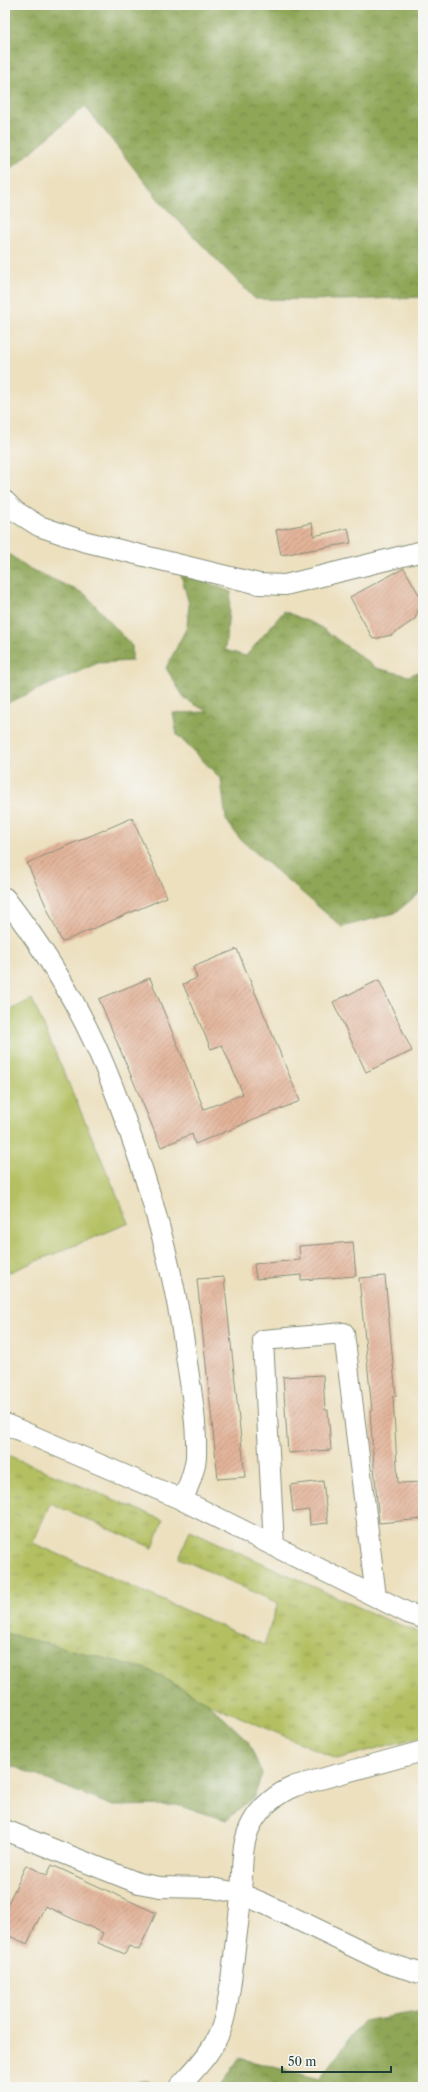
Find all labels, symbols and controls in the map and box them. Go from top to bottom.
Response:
scale bar [282,2048,391,2074]
text: 50 m [288,2054,317,2069]

